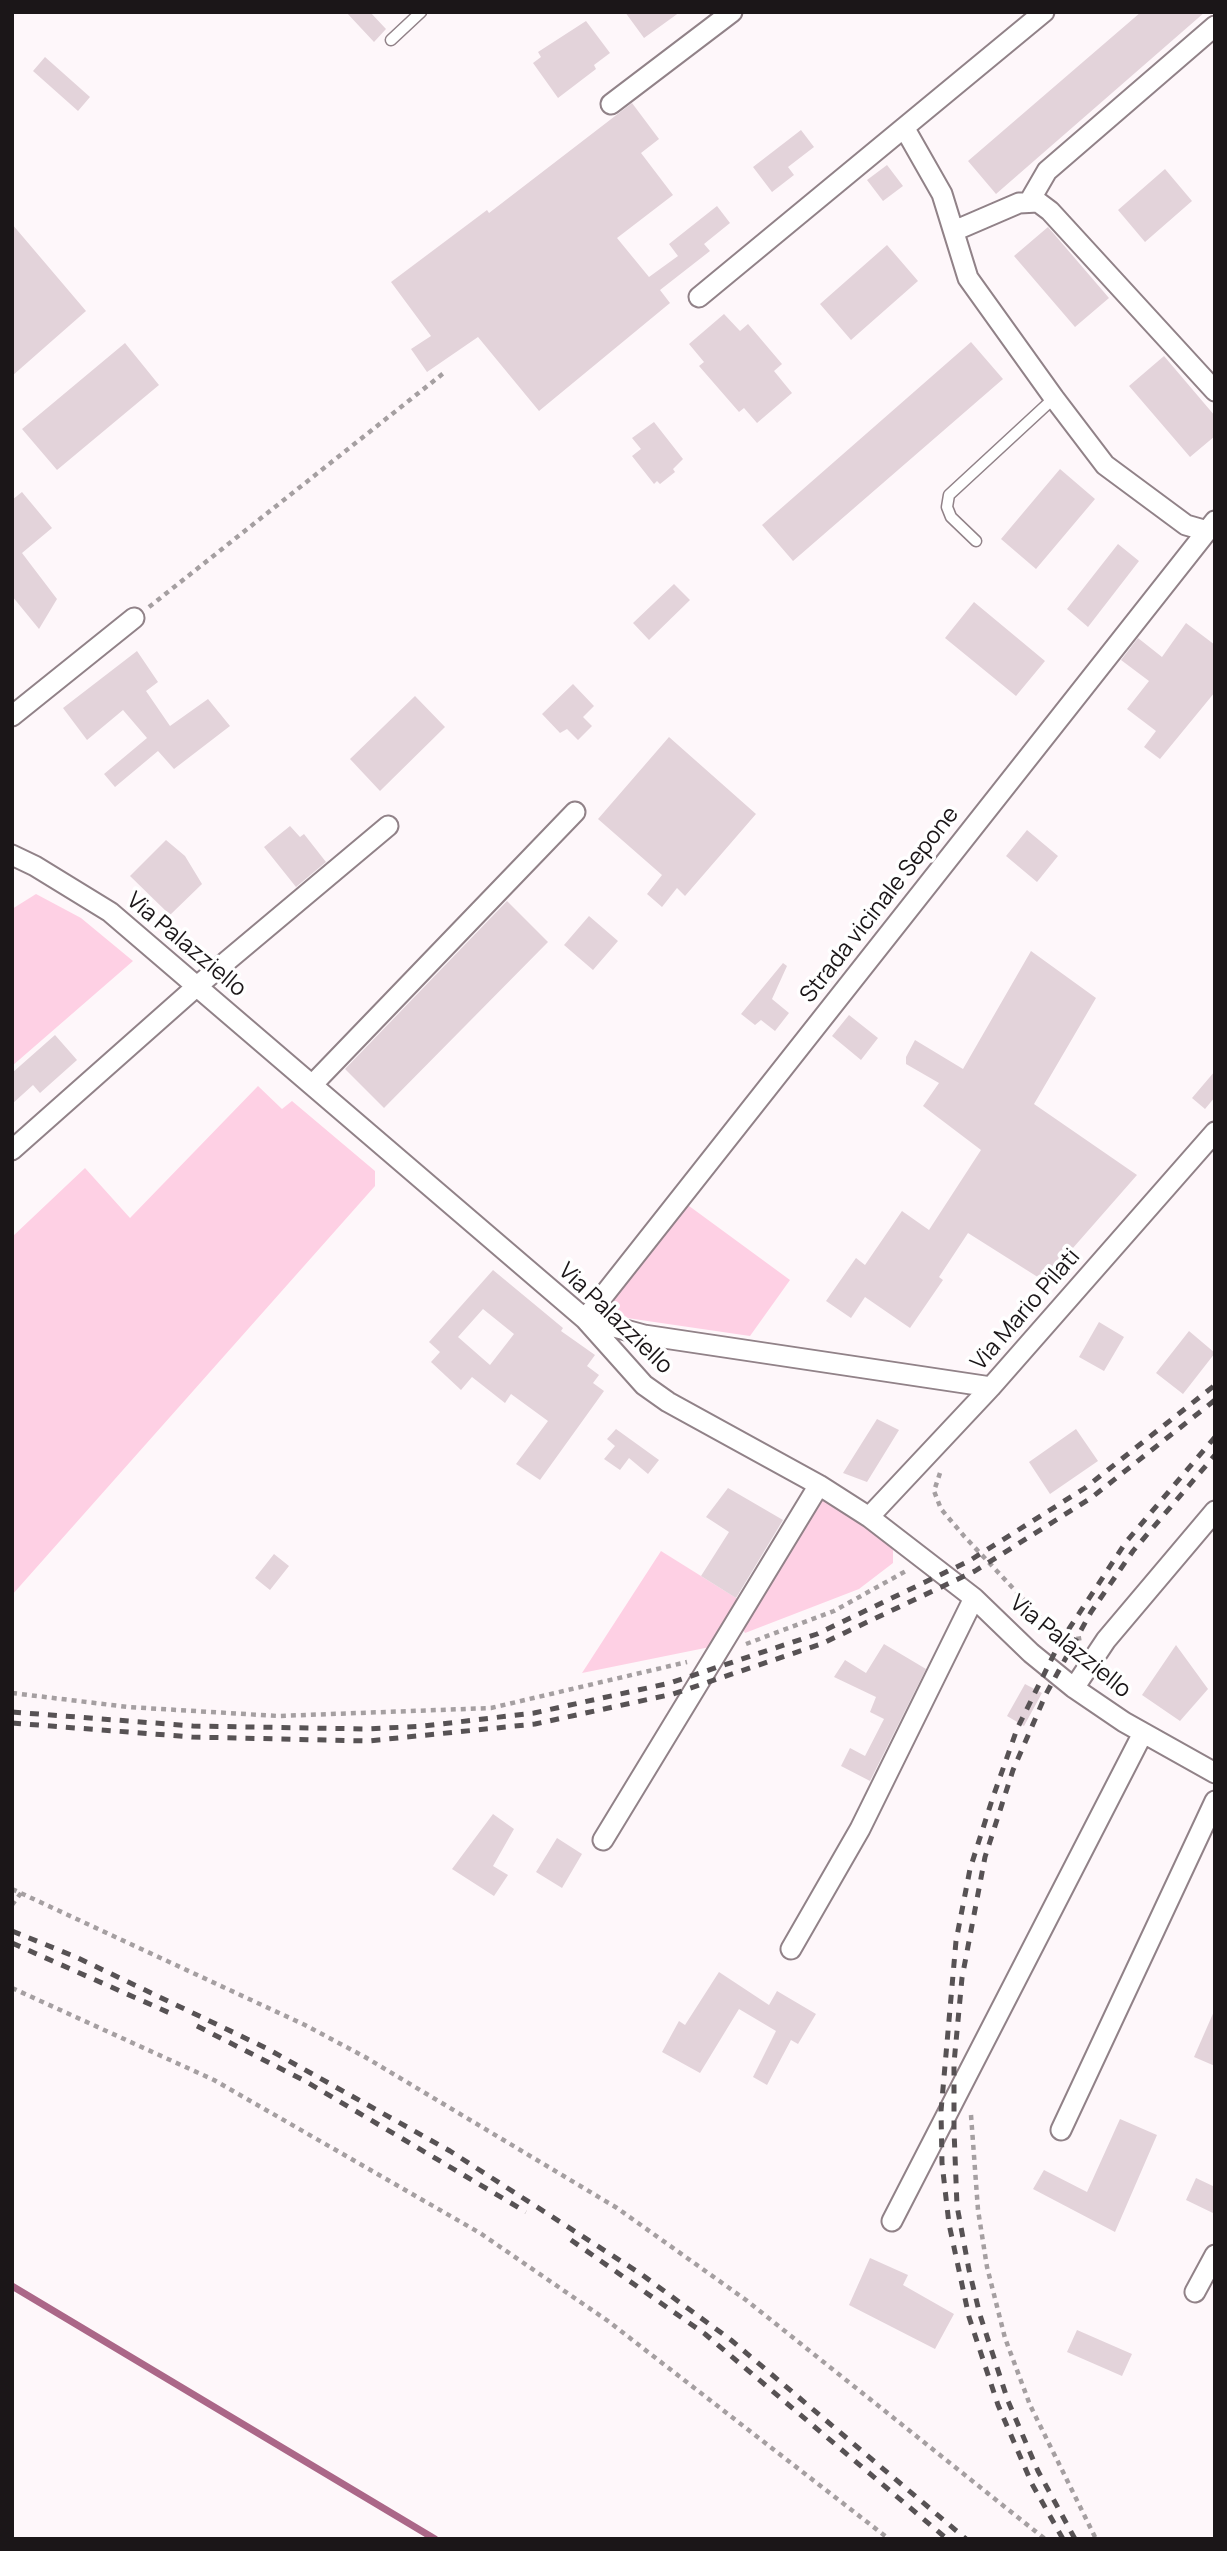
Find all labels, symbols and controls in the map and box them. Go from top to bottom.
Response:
street label: Strada vicinale Sepone [795,801,965,1009]
street label: Via Palazziello [120,887,252,1003]
street label: Via Mario Pilati [966,1244,1086,1376]
street label: Via Palazziello [552,1258,678,1380]
street label: Via Palazziello [1004,1590,1136,1704]

